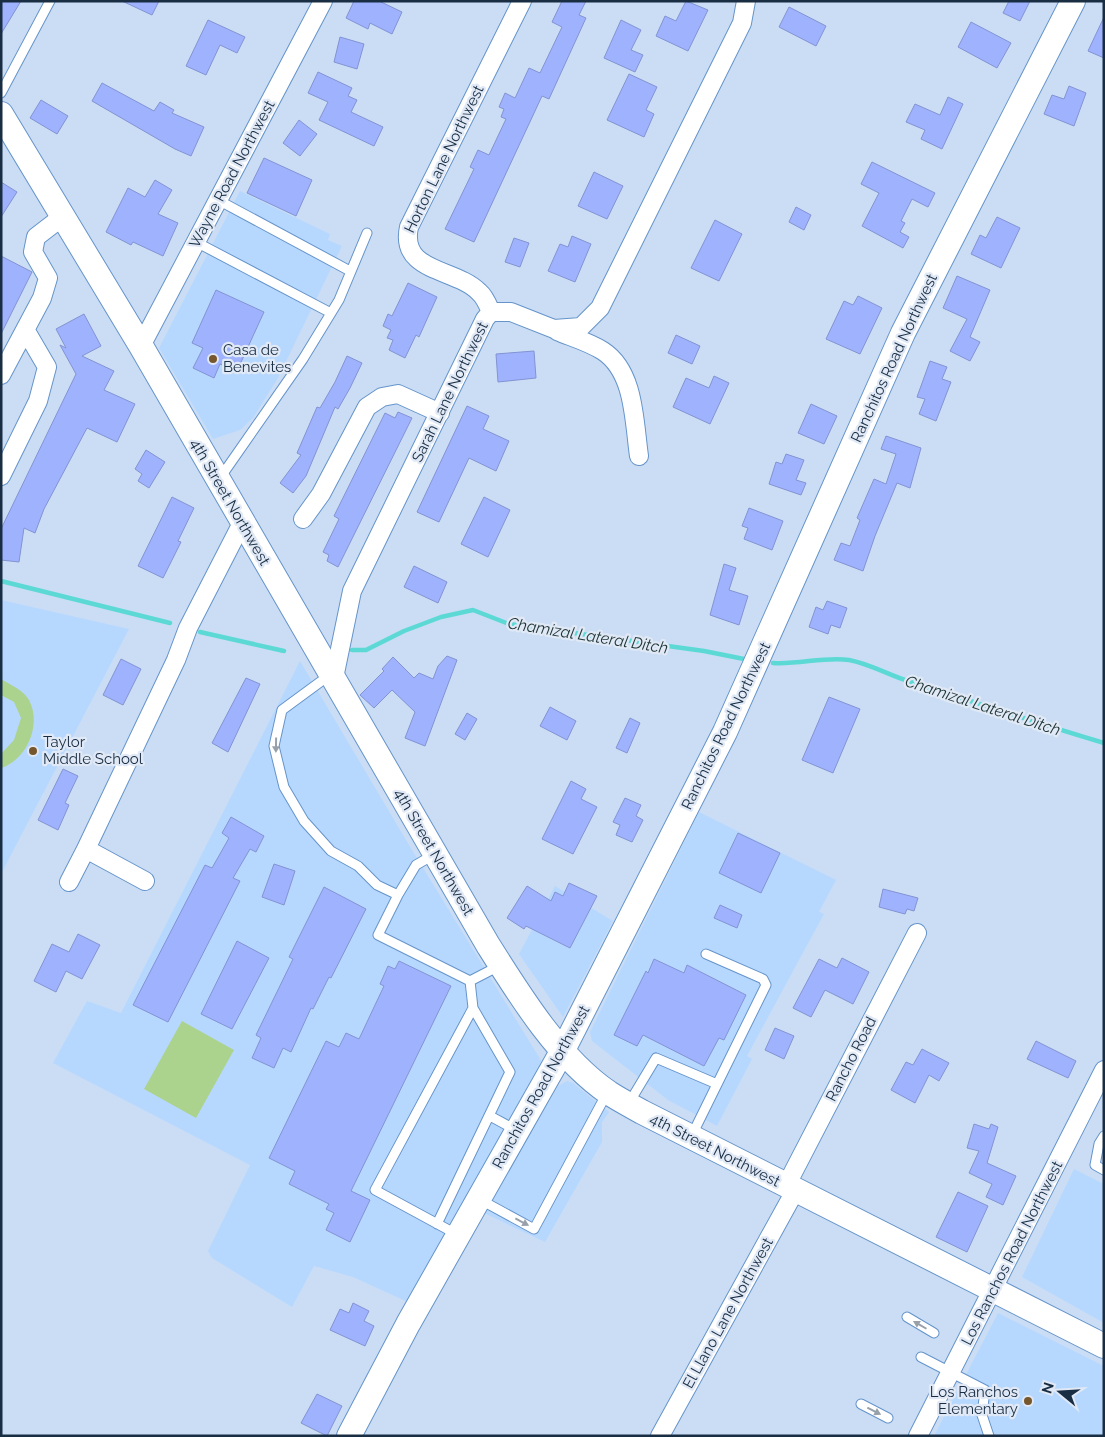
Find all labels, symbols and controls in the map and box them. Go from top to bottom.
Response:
street label: Horton Lane Northwest [400,82,488,236]
street label: Wayne Road Northwest [185,97,279,251]
street label: Ranchitos Road Northwest [847,271,941,445]
street label: Sarah Lane Northwest [408,319,492,465]
place label: Casa de Benevites [223,341,291,376]
marker: Casa de Benevites [207,353,219,365]
street label: 4th Street Northwest [186,435,274,569]
water label: Chamizal Lateral Ditch [506,613,670,658]
street label: Ranchitos Road Northwest [678,639,774,813]
water label: Chamizal Lateral Ditch [903,671,1063,740]
place label: Taylor Middle School [43,733,144,768]
one-way arrow [271,738,279,754]
marker: Taylor Middle School [27,745,39,757]
street label: 4th Street Northwest [390,785,478,919]
street label: Ranchitos Road Northwest [489,1002,593,1172]
street label: Rancho Road [822,1014,880,1104]
street label: 4th Street Northwest [647,1109,783,1191]
street label: Los Ranchos Road Northwest [958,1158,1066,1348]
one-way arrow [515,1218,529,1227]
street label: El Llano Lane Northwest [679,1234,777,1392]
one-way arrow [914,1320,927,1329]
north arrow [1035,1367,1085,1417]
text: N [1038,1380,1057,1396]
place label: Los Ranchos Elementary [930,1383,1018,1418]
marker: Los Ranchos Elementary [1022,1395,1034,1407]
one-way arrow [867,1407,881,1415]

